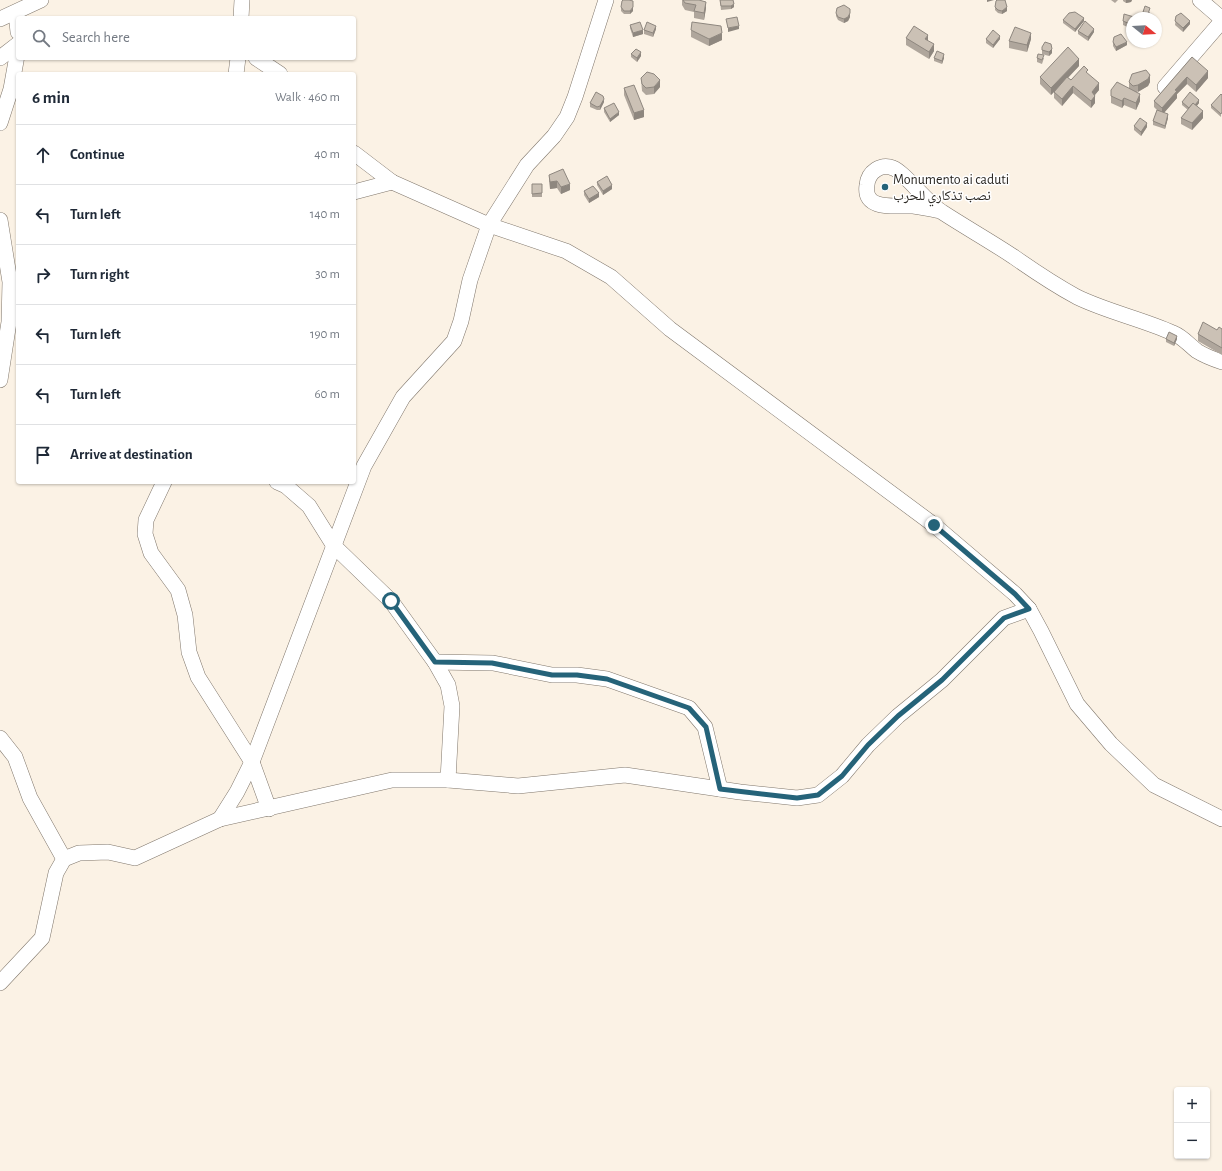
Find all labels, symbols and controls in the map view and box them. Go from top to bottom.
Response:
north arrow [1126,12,1162,48]
search box [16,16,356,60]
icon: search [30,27,52,49]
text: Search here [62,30,130,45]
text: 6 min [32,89,70,106]
text: Walk · 460 m [275,91,340,104]
icon: ahead [32,144,54,166]
text: Continue [70,147,125,162]
text: 40 m [314,148,340,161]
place label: Monumento ai caduti نصب تذكاري للحرب [893,173,1009,207]
marker: Monumento ai caduti نصب تذكاري للحرب [880,182,890,192]
icon: left [32,204,54,226]
text: Turn left [70,207,121,222]
text: 140 m [310,208,340,221]
icon: right [32,264,54,286]
text: Turn right [70,267,129,282]
text: 30 m [315,268,340,281]
icon: left [32,324,54,346]
text: Turn left [70,327,121,342]
text: 190 m [310,328,340,341]
icon: left [32,384,54,406]
text: Turn left [70,387,121,402]
text: 60 m [314,388,340,401]
icon: arrive [32,444,54,466]
text: Arrive at destination [70,447,193,462]
route end [925,516,943,534]
route start [382,592,400,610]
map controls [1174,1087,1210,1159]
button: + [1174,1087,1210,1123]
button: − [1174,1123,1210,1159]

